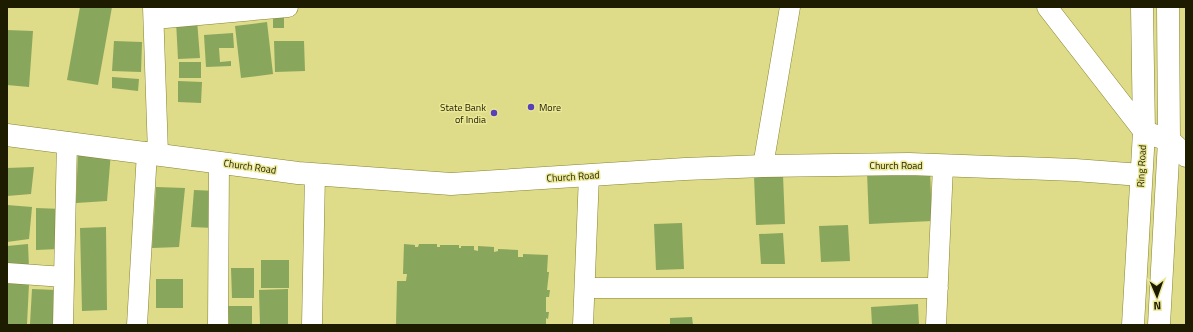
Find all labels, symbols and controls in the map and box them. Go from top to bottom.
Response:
place label: State Bank of India [440,100,486,127]
place label: More [539,100,561,115]
marker: More [526,102,536,112]
marker: State Bank of India [489,108,499,118]
street label: Ring Road [1133,144,1150,188]
street label: Church Road [223,155,277,178]
street label: Church Road [869,158,923,173]
street label: Church Road [546,167,600,186]
north arrow [1137,276,1177,316]
text: N [1153,298,1161,314]

